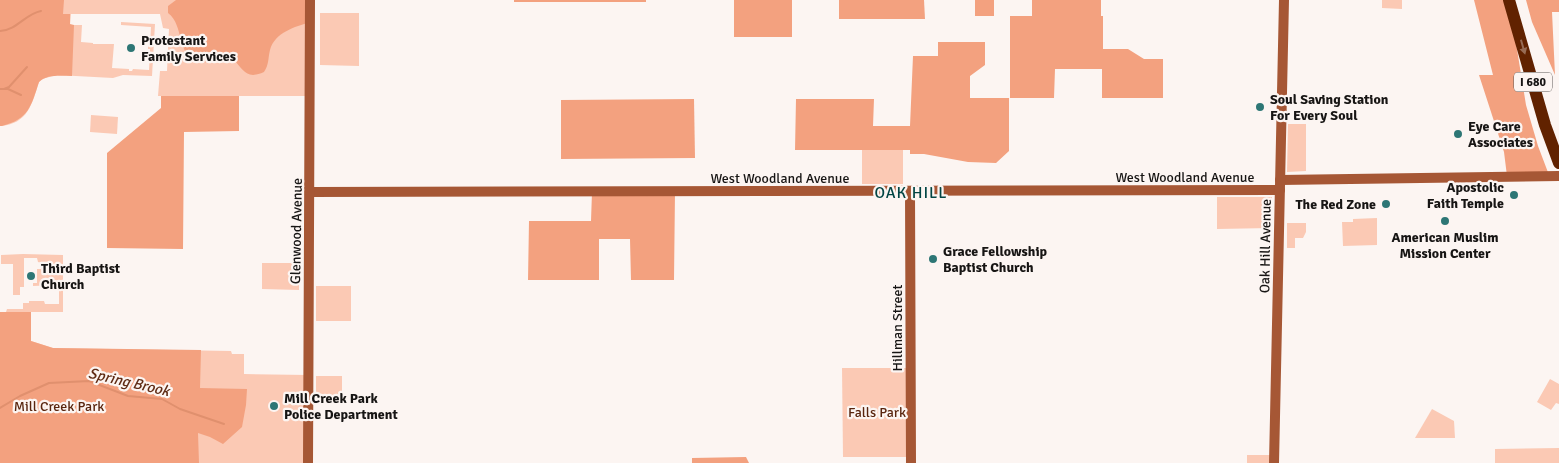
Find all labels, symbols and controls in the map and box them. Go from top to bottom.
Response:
place label: Protestant Family Services [141,32,236,65]
one-way arrow [1519,39,1527,54]
marker: Protestant Family Services [125,42,137,54]
road number: I 680 [1514,72,1552,91]
place label: Soul Saving Station For Every Soul [1270,91,1389,124]
marker: Soul Saving Station For Every Soul [1254,101,1266,113]
place label: Eye Care Associates [1468,118,1533,151]
marker: Eye Care Associates [1452,128,1464,140]
street label: West Woodland Avenue [1116,169,1254,186]
street label: West Woodland Avenue [711,170,849,187]
street label: Glenwood Avenue [287,178,306,284]
place label: Apostolic Faith Temple [1427,179,1504,212]
district label: OAK HILL [874,183,948,203]
marker: Apostolic Faith Temple [1508,189,1520,201]
place label: The Red Zone [1295,196,1376,213]
marker: The Red Zone [1380,198,1392,210]
street label: Oak Hill Avenue [1256,199,1275,293]
marker: American Muslim Mission Center [1439,215,1451,227]
place label: American Muslim Mission Center [1391,229,1499,262]
place label: Grace Fellowship Baptist Church [943,243,1048,276]
marker: Grace Fellowship Baptist Church [927,253,939,265]
place label: Third Baptist Church [41,260,121,293]
marker: Third Baptist Church [25,270,37,282]
street label: Hillman Street [889,285,906,371]
water label: Spring Brook [87,364,173,400]
place label: Mill Creek Park Police Department [284,390,398,423]
park label: Mill Creek Park [14,398,104,415]
marker: Mill Creek Park Police Department [268,400,280,412]
park label: Falls Park [848,404,906,421]

